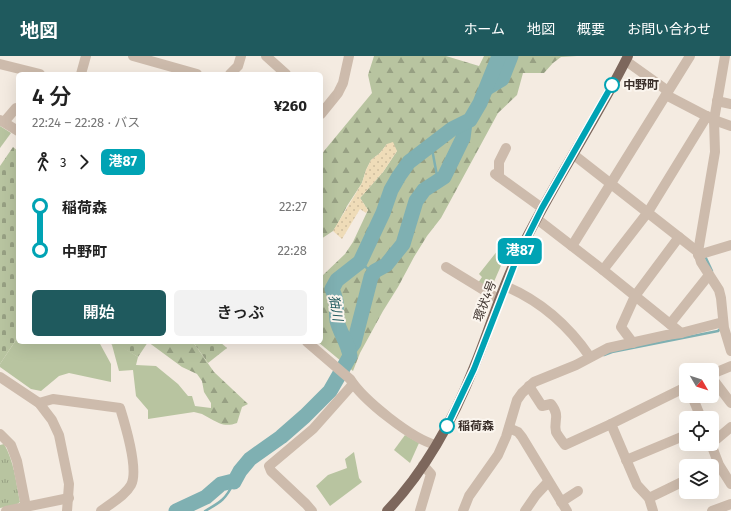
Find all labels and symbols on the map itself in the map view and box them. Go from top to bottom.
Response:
marker: 中野町 [604,77,620,93]
place label: 中野町 [623,78,659,92]
line badge: 港87 [497,238,543,264]
street label: 環状4号 [471,279,499,323]
water label: 㹨川 [326,294,346,324]
north arrow [679,363,719,403]
marker: 稲荷森 [439,418,455,434]
place label: 稲荷森 [458,419,494,433]

